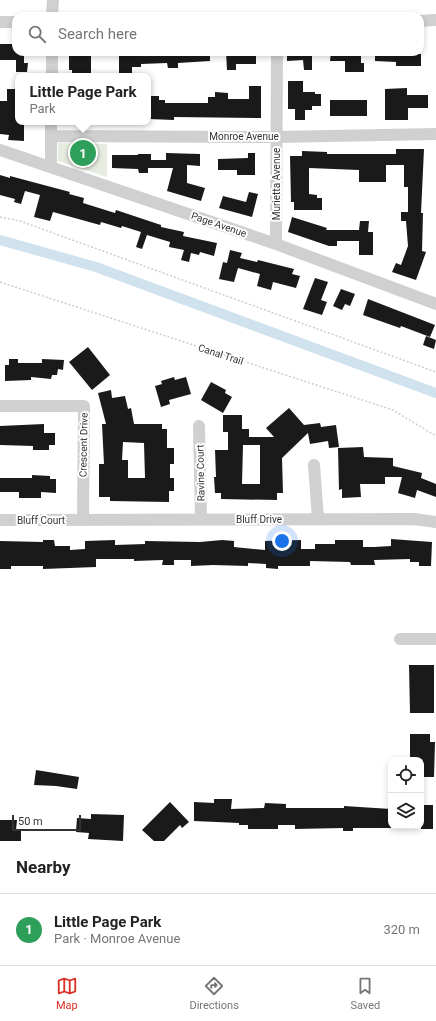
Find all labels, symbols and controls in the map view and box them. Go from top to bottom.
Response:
search box [12,12,424,56]
icon: search [26,23,48,45]
text: Search here [58,25,137,43]
popup [15,73,151,125]
text: Little Page Park [29,83,137,101]
text: Park [29,101,56,116]
street label: Monroe Avenue [209,131,279,142]
pin: 1 [70,138,96,168]
street label: Murietta Avenue [271,148,282,220]
street label: Page Avenue [190,210,248,239]
street label: Canal Trail [197,342,245,367]
street label: Crescent Drive [77,413,90,477]
street label: Ravine Court [195,445,206,501]
street label: Bluff Drive [236,514,282,525]
street label: Bluff Court [17,515,65,526]
your location [272,531,292,551]
map controls [388,757,424,829]
button: locate [388,757,424,793]
button: layers [388,793,424,829]
scale bar [12,813,81,832]
text: 50 m [18,815,43,828]
text: Nearby [16,857,71,877]
text: Little Page Park [54,913,161,931]
text: 1 [25,922,33,937]
text: 320 m [383,922,420,937]
text: Park · Monroe Avenue [54,931,180,946]
tab: Map [56,975,78,1012]
tab: Directions [189,975,239,1012]
tab: Saved [350,975,380,1012]

